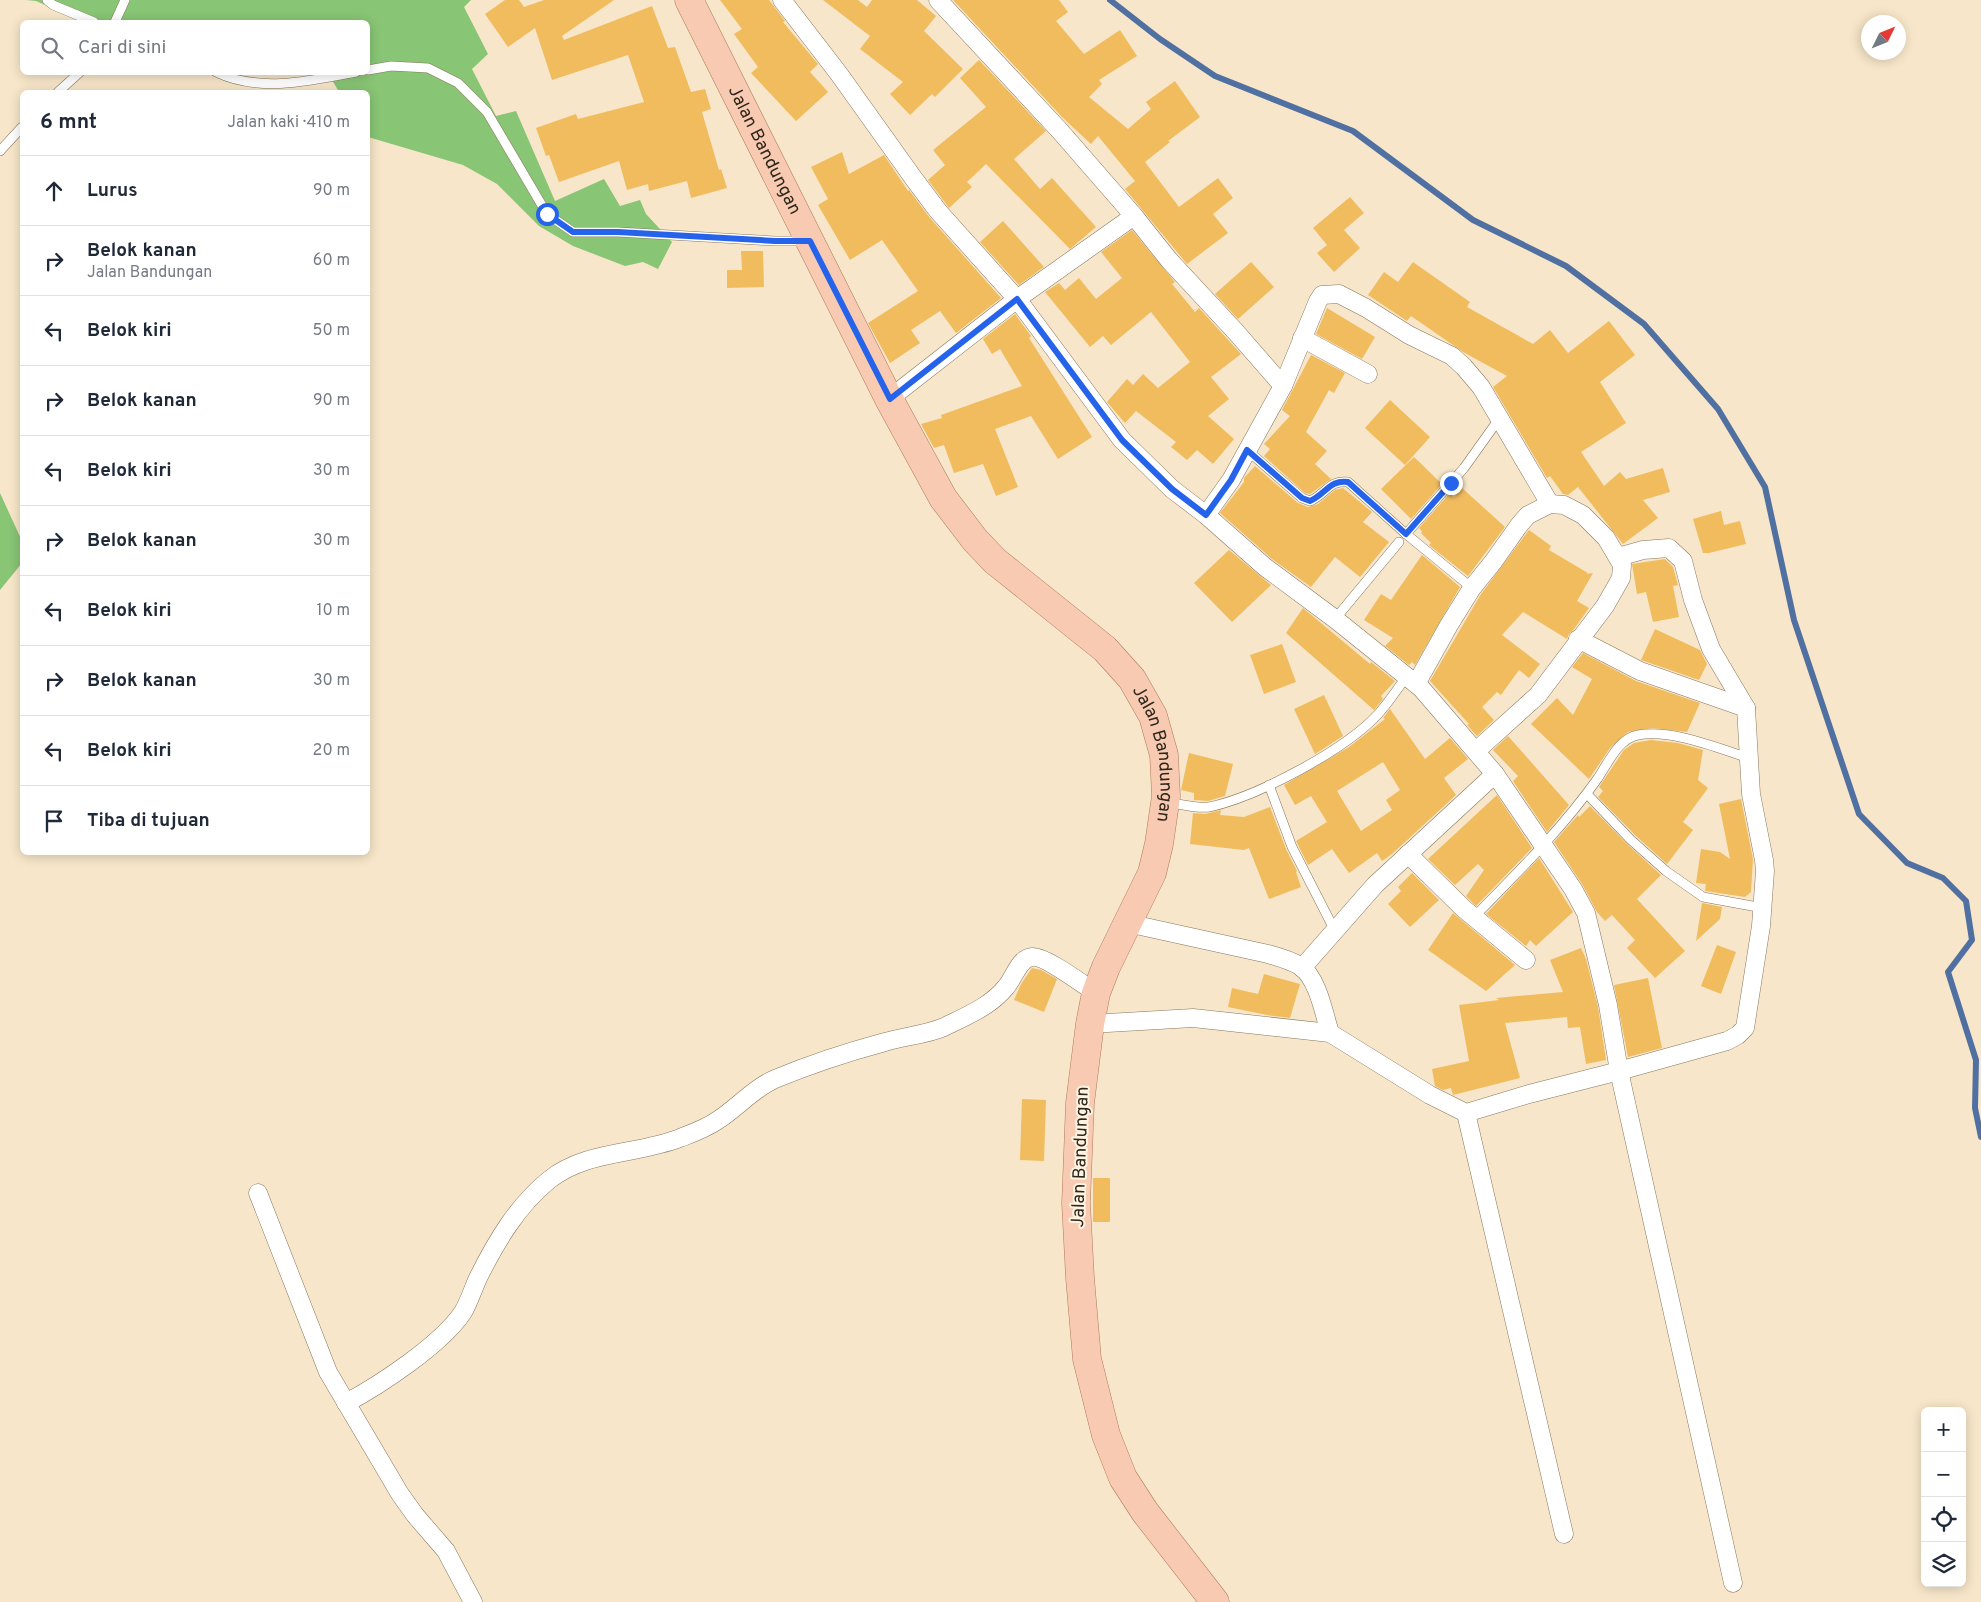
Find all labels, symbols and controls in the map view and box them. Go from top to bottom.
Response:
north arrow [1861,15,1906,60]
search box [20,20,370,75]
icon: search [38,34,66,62]
text: Cari di sini [78,36,166,60]
street label: Jalan Bandungan [722,82,806,218]
text: 6 mnt [40,109,97,136]
text: Jalan kaki · 410 m [227,113,350,133]
icon: ahead [40,177,68,205]
text: Lurus [87,179,138,203]
text: 90 m [313,181,350,201]
route start [536,203,559,226]
text: Belok kanan [87,239,197,263]
icon: right [40,247,68,275]
text: 60 m [313,251,350,271]
text: Jalan Bandungan [87,263,212,283]
icon: left [40,317,68,345]
text: Belok kiri [87,319,172,343]
text: 50 m [313,321,350,341]
icon: right [40,387,68,415]
text: Belok kanan [87,389,197,413]
text: 90 m [313,391,350,411]
icon: left [40,457,68,485]
text: Belok kiri [87,459,172,483]
text: 30 m [313,461,350,481]
route end [1440,472,1463,495]
icon: right [40,527,68,555]
text: Belok kanan [87,529,197,553]
text: 30 m [313,531,350,551]
icon: left [40,597,68,625]
text: Belok kiri [87,599,172,623]
text: 10 m [316,601,350,621]
icon: right [40,667,68,695]
text: Belok kanan [87,669,197,693]
text: 30 m [313,671,350,691]
street label: Jalan Bandungan [1127,681,1178,824]
icon: left [40,737,68,765]
text: Belok kiri [87,739,172,763]
text: 20 m [313,741,350,761]
icon: arrive [40,807,68,835]
text: Tiba di tujuan [87,809,210,833]
street label: Jalan Bandungan [1067,1086,1095,1228]
map controls [1921,1407,1966,1587]
button: + [1921,1407,1966,1452]
button: − [1921,1452,1966,1497]
button: locate [1921,1497,1966,1542]
button: layers [1921,1542,1966,1587]

